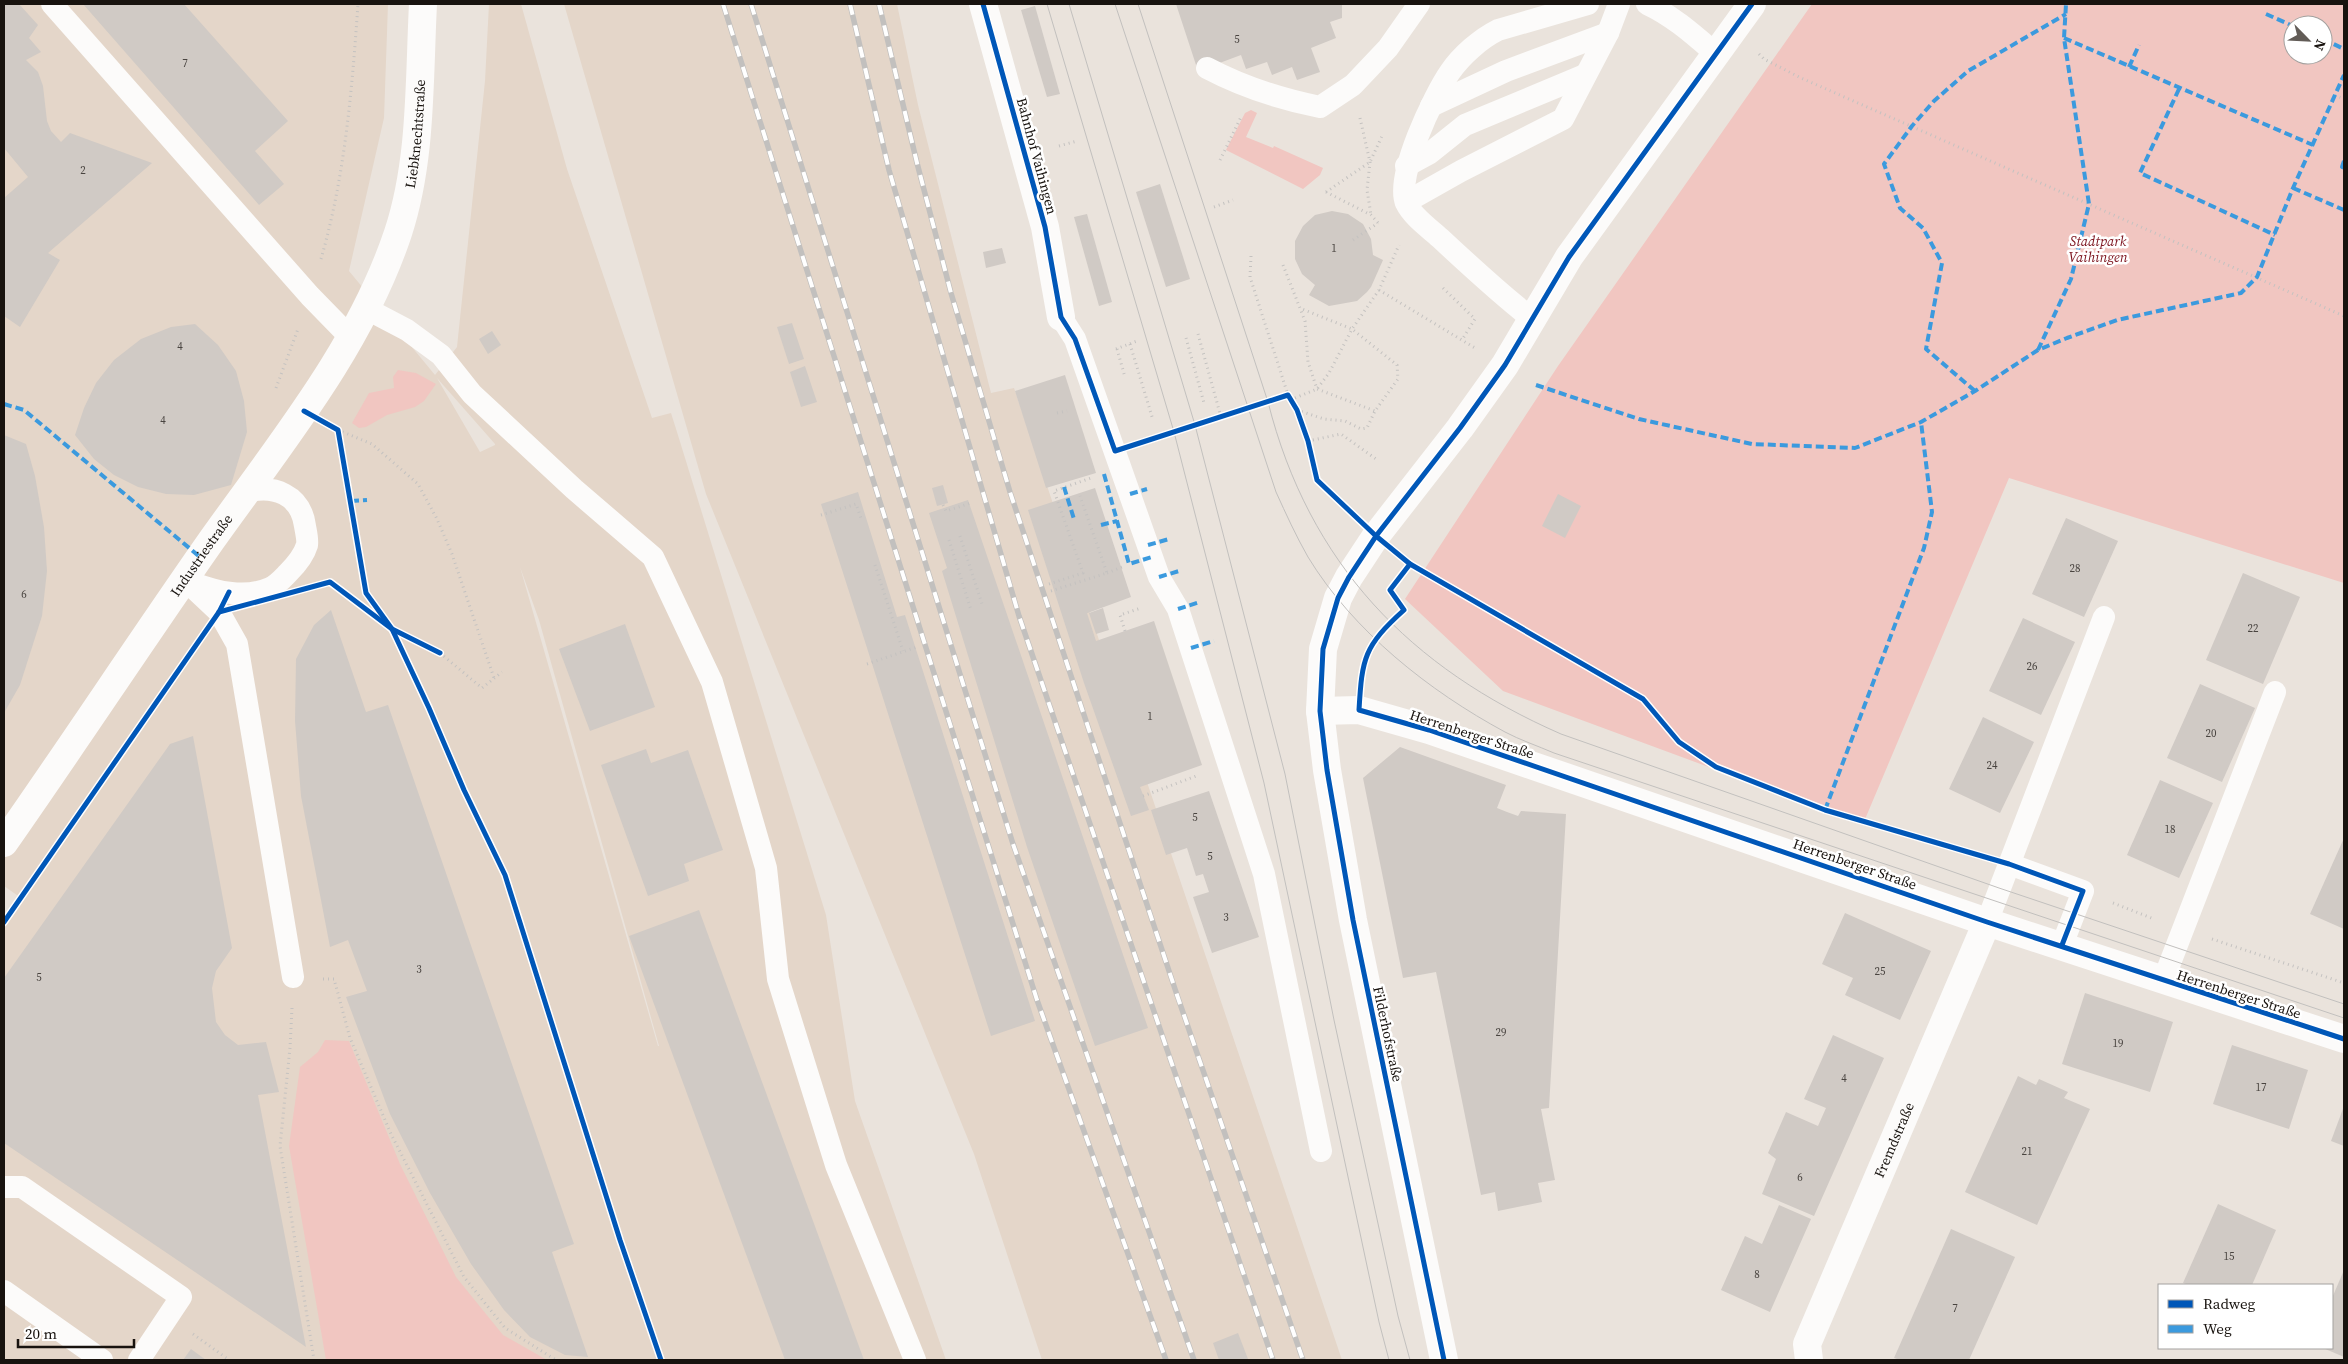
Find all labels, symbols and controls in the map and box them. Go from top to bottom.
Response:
north arrow [2283,15,2333,65]
house number: 5 [1234,32,1240,47]
text: N [2309,37,2331,54]
house number: 7 [182,56,188,71]
street label: Liebknechtstraße [400,79,430,190]
street label: Bahnhof Vaihingen [1012,95,1062,217]
house number: 2 [80,163,86,178]
park label: Stadtpark Vaihingen [2068,231,2128,267]
house number: 1 [1331,241,1337,256]
house number: 4 [177,339,183,354]
house number: 4 [160,413,166,428]
street label: Industriestraße [165,510,237,600]
house number: 28 [2070,561,2081,576]
house number: 6 [21,587,27,602]
house number: 22 [2248,621,2259,636]
house number: 26 [2027,659,2038,674]
street label: Herrenberger Straße [1407,704,1537,764]
house number: 1 [1147,709,1153,724]
house number: 20 [2206,726,2217,741]
house number: 24 [1987,758,1998,773]
house number: 5 [1192,810,1198,825]
house number: 18 [2165,822,2176,837]
street label: Herrenberger Straße [1790,833,1920,895]
house number: 5 [1207,849,1213,864]
house number: 3 [1223,910,1229,925]
house number: 3 [416,962,422,977]
house number: 25 [1875,964,1886,979]
street label: Herrenberger Straße [2174,964,2304,1024]
house number: 5 [36,970,42,985]
street label: Filderhofstraße [1368,984,1408,1084]
house number: 29 [1496,1025,1507,1040]
house number: 19 [2113,1036,2124,1051]
house number: 4 [1841,1071,1847,1086]
house number: 17 [2256,1080,2267,1095]
street label: Fremdstraße [1869,1099,1919,1181]
house number: 21 [2022,1144,2033,1159]
house number: 6 [1797,1170,1803,1185]
house number: 15 [2224,1249,2235,1264]
house number: 8 [1754,1267,1760,1282]
legend [2158,1284,2333,1349]
text: Radweg [2203,1293,2256,1314]
house number: 7 [1952,1301,1958,1316]
scale bar [18,1316,134,1348]
text: Weg [2203,1318,2232,1339]
text: 20 m [25,1323,57,1344]

